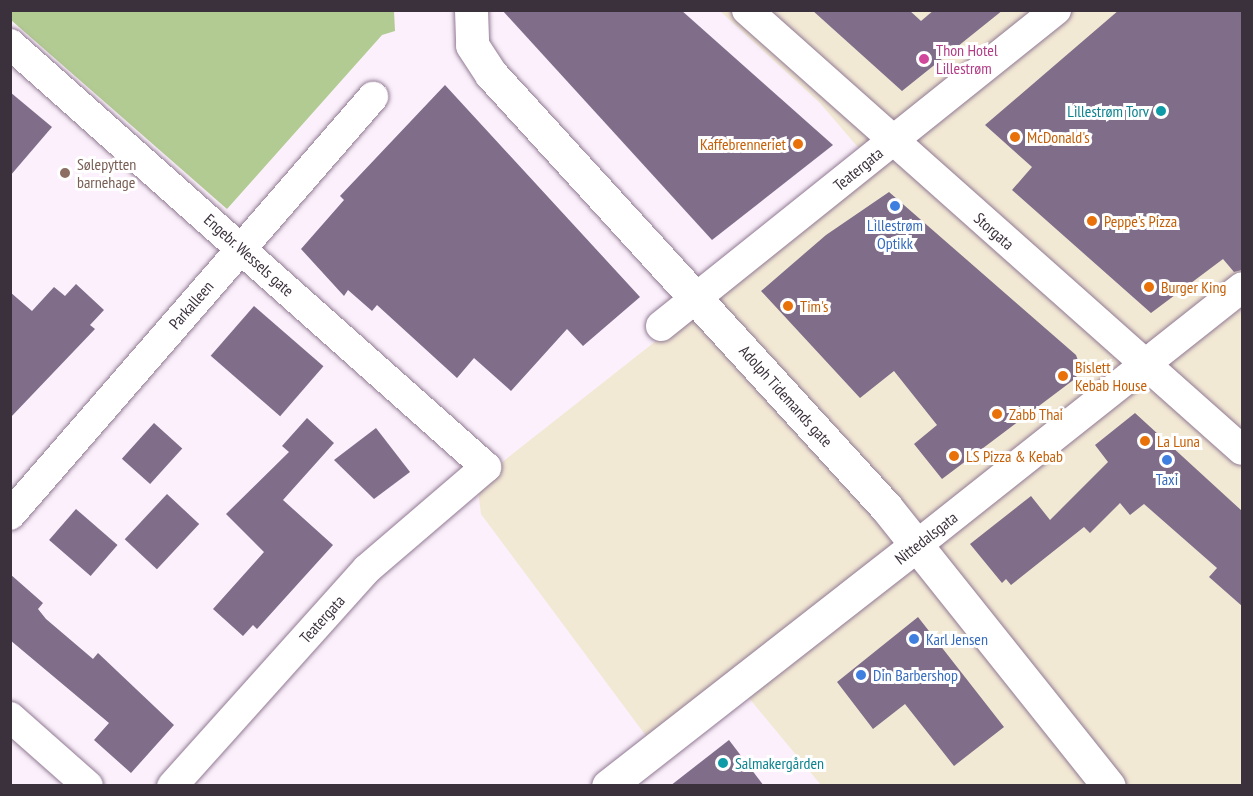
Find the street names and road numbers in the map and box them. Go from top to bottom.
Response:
street label: Teatergata [829,143,887,195]
street label: Storgata [970,208,1018,254]
street label: Engebr. Wessels gate [200,209,298,301]
street label: Parkalleen [165,277,217,333]
street label: Adolph Tidemands gate [735,341,837,451]
street label: Nittedalsgata [891,508,961,568]
street label: Teatergata [295,591,349,647]

